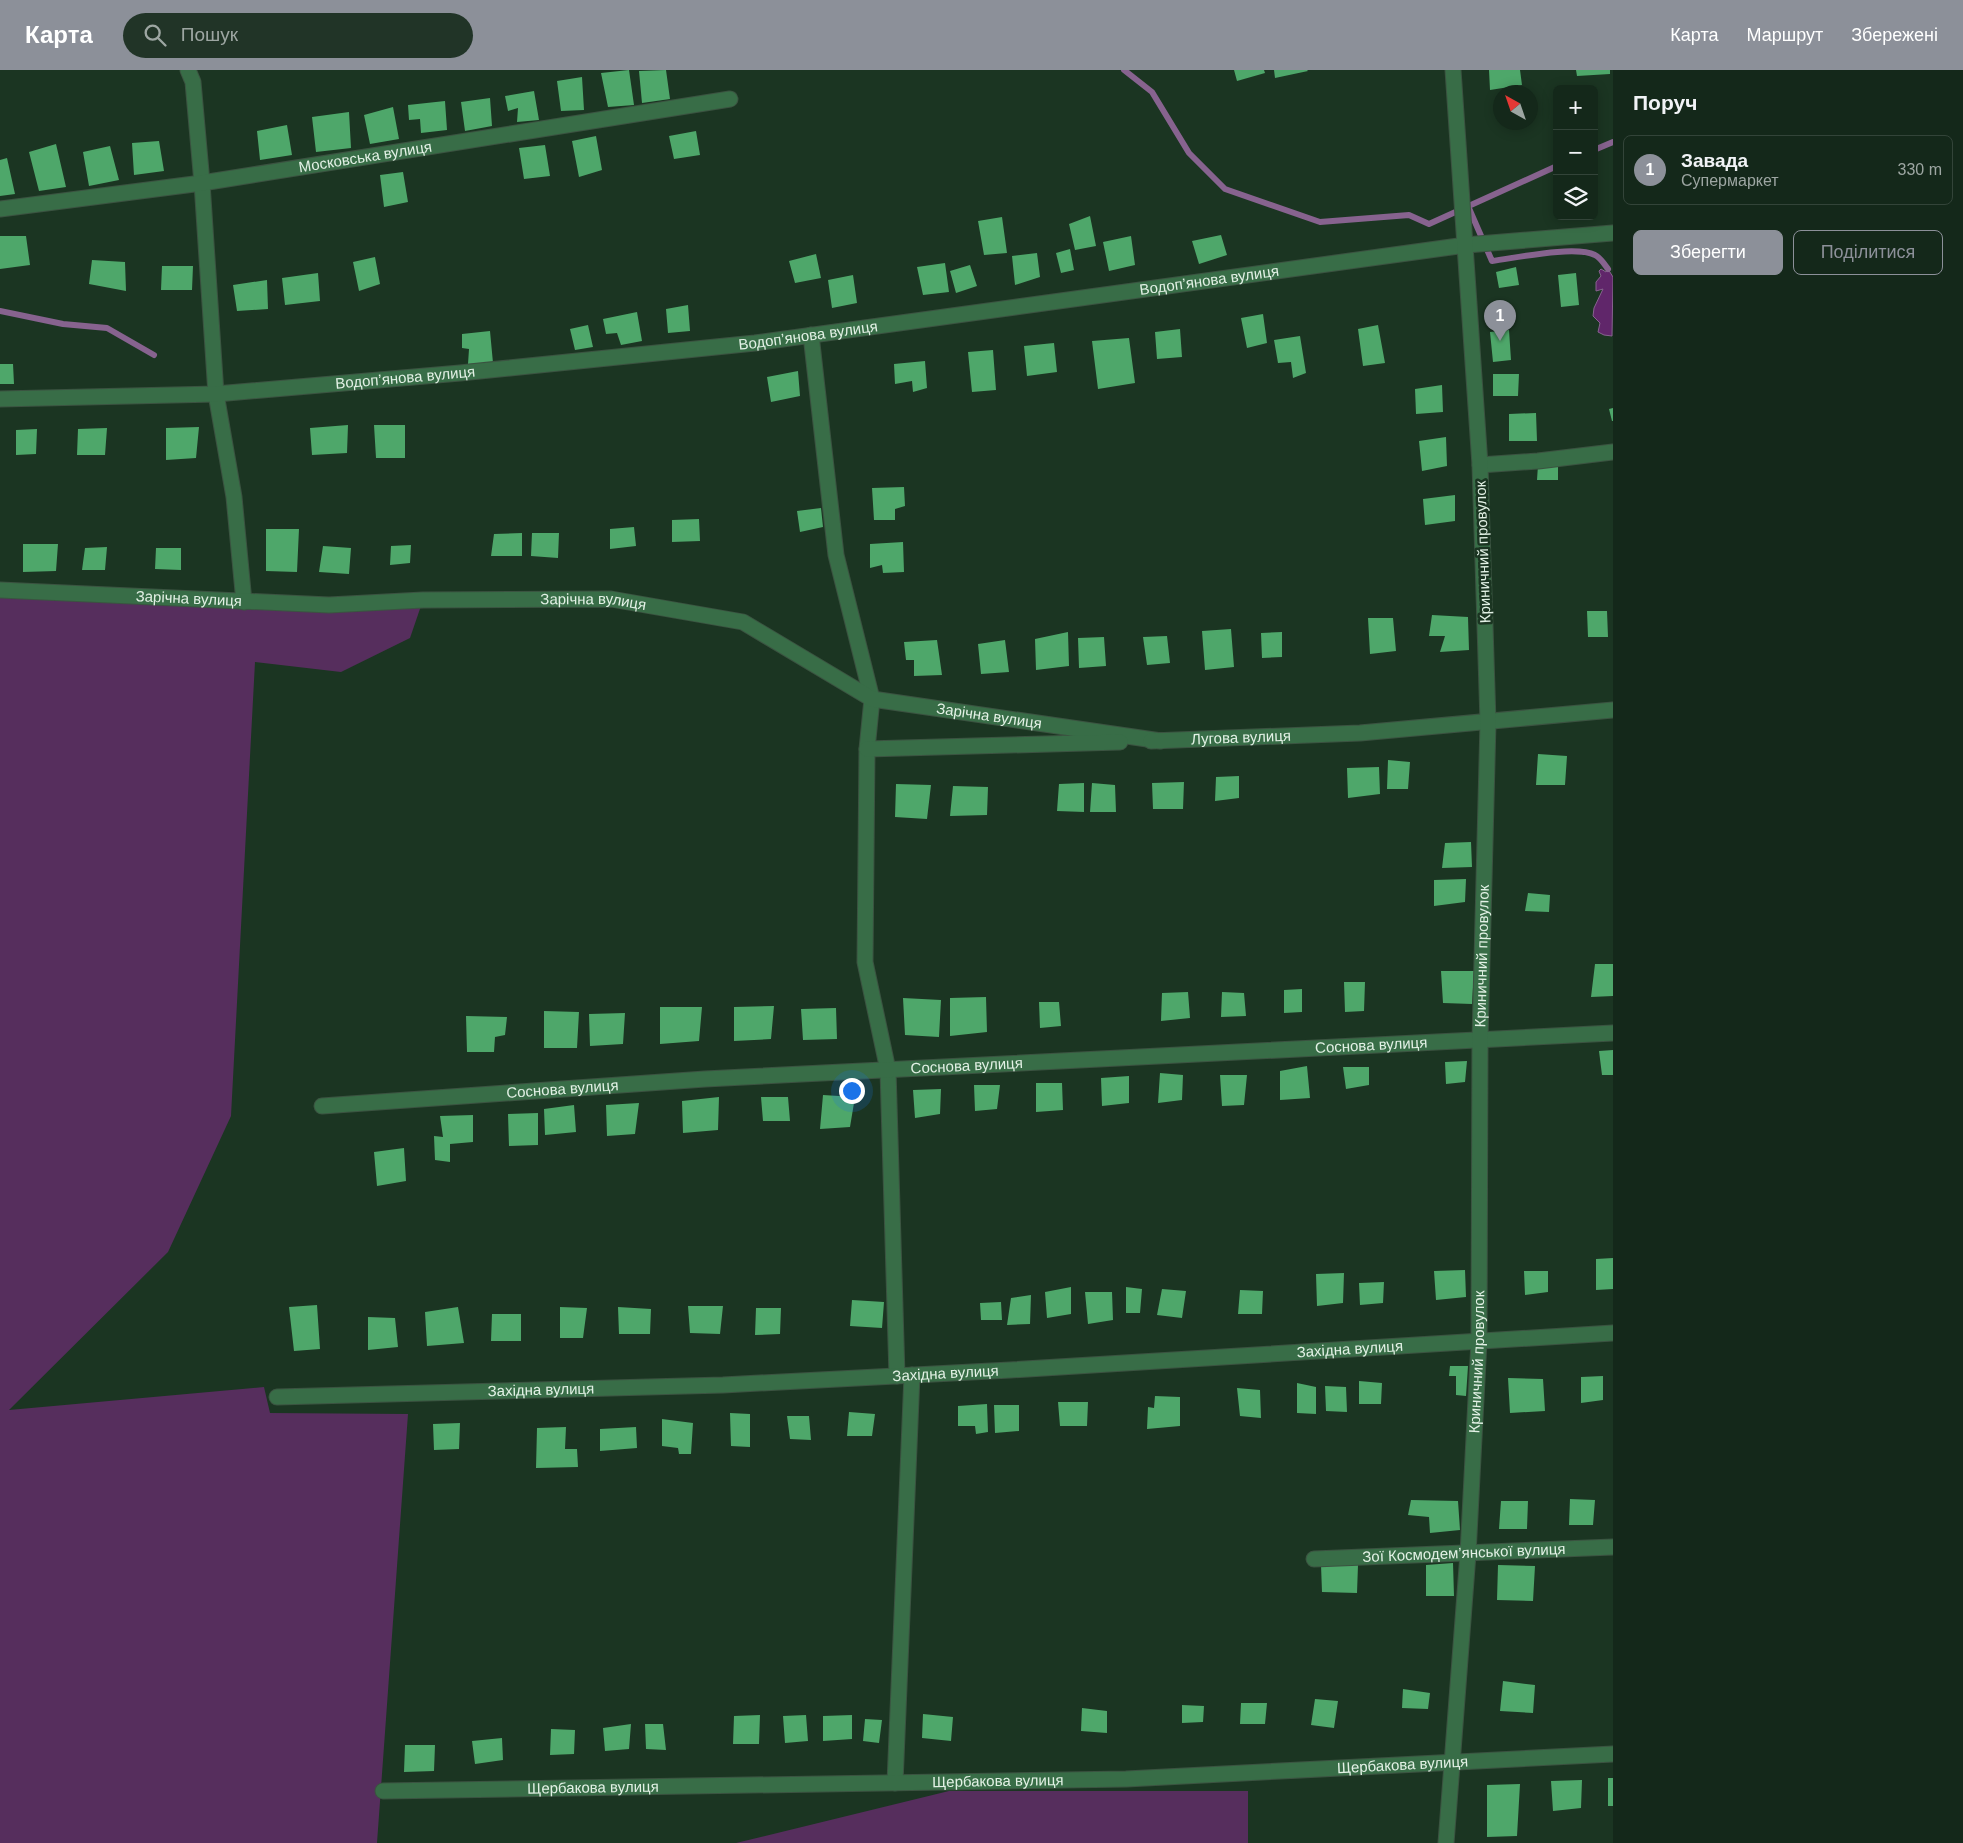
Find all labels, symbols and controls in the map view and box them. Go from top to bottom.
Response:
search box [123,13,473,58]
text: Карта [25,21,93,48]
icon: search [141,21,169,49]
text: Пошук [181,24,238,45]
text: Карта [1670,25,1718,45]
text: Маршрут [1746,25,1823,45]
text: Збережені [1851,25,1938,45]
north arrow [1493,85,1538,130]
map controls [1553,85,1598,220]
button: + [1553,85,1598,130]
text: Поруч [1633,91,1697,114]
button: − [1553,130,1598,175]
street label: Московська вулиця [297,138,433,176]
text: Завада [1681,150,1748,171]
text: 1 [1646,161,1654,178]
text: 330 m [1898,161,1942,178]
text: Супермаркет [1681,172,1779,189]
button: layers [1553,175,1598,220]
button: Зберегти [1633,230,1783,275]
button: Поділитися [1793,230,1943,275]
street label: Водоп’янова вулиця [1138,262,1280,298]
pin: 1 [1484,300,1516,341]
street label: Водоп’янова вулиця [737,317,879,353]
street label: Водоп’янова вулиця [335,363,476,392]
street label: Криничний провулок [1472,480,1493,624]
street label: Зарічна вулиця [135,587,242,609]
street label: Зарічна вулиця [540,590,648,613]
street label: Зарічна вулиця [935,699,1043,732]
street label: Лугова вулиця [1191,727,1291,747]
street label: Криничний провулок [1471,884,1492,1028]
street label: Соснова вулиця [1315,1033,1428,1056]
street label: Соснова вулиця [910,1054,1023,1077]
street label: Соснова вулиця [506,1076,619,1101]
your location [839,1078,865,1104]
street label: Криничний провулок [1465,1290,1487,1434]
street label: Західна вулиця [1296,1337,1403,1360]
street label: Західна вулиця [892,1362,999,1384]
street label: Західна вулиця [487,1379,594,1399]
street label: Зої Космодем’янської вулиця [1362,1540,1566,1565]
street label: Щербакова вулиця [1336,1752,1469,1776]
street label: Щербакова вулиця [932,1771,1064,1790]
street label: Щербакова вулиця [527,1778,659,1797]

